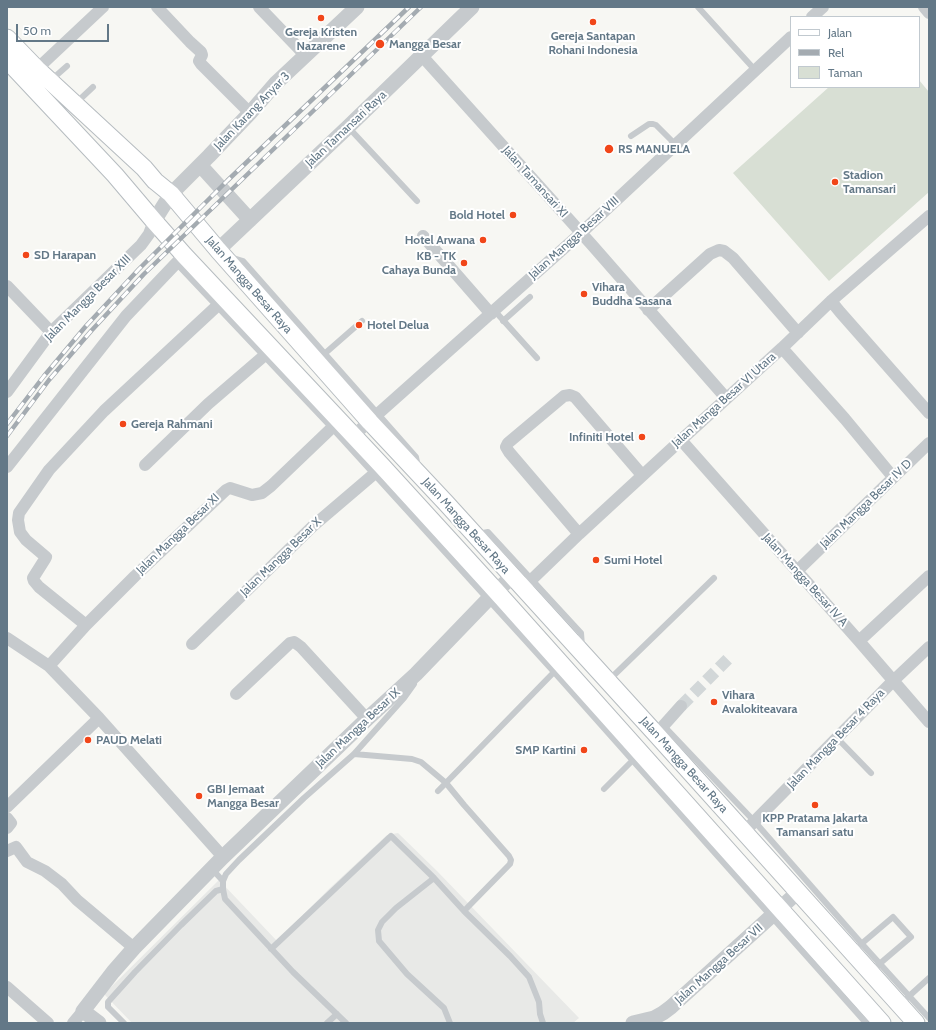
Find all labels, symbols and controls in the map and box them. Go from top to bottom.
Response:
marker: Gereja Kristen Nazarene [316,13,326,23]
scale bar [18,16,111,42]
legend [790,16,920,88]
marker: Gereja Santapan Rohani Indonesia [588,17,598,27]
text: 50 m [23,23,51,38]
place label: Gereja Kristen Nazarene [285,25,357,53]
text: Jalan [828,25,852,40]
place label: Gereja Santapan Rohani Indonesia [548,29,638,57]
place label: Mangga Besar [389,37,461,51]
marker: Mangga Besar [374,38,386,50]
text: Rel [828,45,844,60]
text: Taman [828,65,862,80]
street label: Jalan Karang Anyar 3 [211,69,293,153]
street label: Jalan Tamansari Raya [303,88,389,170]
place label: RS MANUELA [618,142,690,156]
street label: Jalan Tamansari XI [499,143,571,221]
marker: RS MANUELA [603,143,615,155]
place label: Stadion Tamansari [843,168,896,196]
marker: Stadion Tamansari [830,177,840,187]
street label: Jalan Mangga Besar VIII [526,194,622,282]
place label: Bold Hotel [449,208,505,222]
marker: Bold Hotel [508,210,518,220]
street label: Jalan Mangga Besar Raya [203,233,295,337]
place label: Hotel Arwana [405,233,475,247]
marker: Hotel Arwana [478,235,488,245]
place label: SD Harapan [34,248,96,262]
place label: KB - TK Cahaya Bunda [382,249,456,277]
marker: SD Harapan [21,250,31,260]
street label: Jalan Mangga Besar XIII [42,252,134,344]
marker: KB - TK Cahaya Bunda [459,258,469,268]
place label: Vihara Buddha Sasana [592,280,672,308]
marker: Vihara Buddha Sasana [579,289,589,299]
place label: Hotel Delua [367,318,429,332]
marker: Hotel Delua [354,320,364,330]
street label: Jalan Manga Besar VI Utara [669,350,779,450]
place label: Gereja Rahmani [131,417,213,431]
marker: Gereja Rahmani [118,419,128,429]
place label: Infiniti Hotel [569,430,634,444]
marker: Infiniti Hotel [637,432,647,442]
street label: Jalan Mangga Besar IV D [817,457,915,551]
street label: Jalan Mangga Besar Raya [419,475,513,577]
street label: Jalan Mangga Besar XI [133,491,223,577]
street label: Jalan Mangga Besar X [238,515,324,599]
street label: Jalan Mangga Besar IV A [759,530,851,630]
place label: Sumi Hotel [604,553,662,567]
marker: Sumi Hotel [591,555,601,565]
street label: Jalan Mangga Besar IX [313,685,403,771]
street label: Jalan Mangga Besar 4 Raya [784,686,888,792]
place label: Vihara Avalokiteavara [722,688,797,716]
marker: Vihara Avalokiteavara [709,697,719,707]
street label: Jalan Mangga Besar Raya [637,714,731,816]
place label: PAUD Melati [96,733,162,747]
marker: PAUD Melati [83,735,93,745]
place label: SMP Kartini [515,743,576,757]
marker: SMP Kartini [579,745,589,755]
place label: GBI Jemaat Mangga Besar [207,782,279,810]
marker: GBI Jemaat Mangga Besar [194,791,204,801]
marker: KPP Pratama Jakarta Tamansari satu [810,800,820,810]
place label: KPP Pratama Jakarta Tamansari satu [762,811,868,839]
street label: Jalan Mangga Besar VII [672,921,766,1007]

